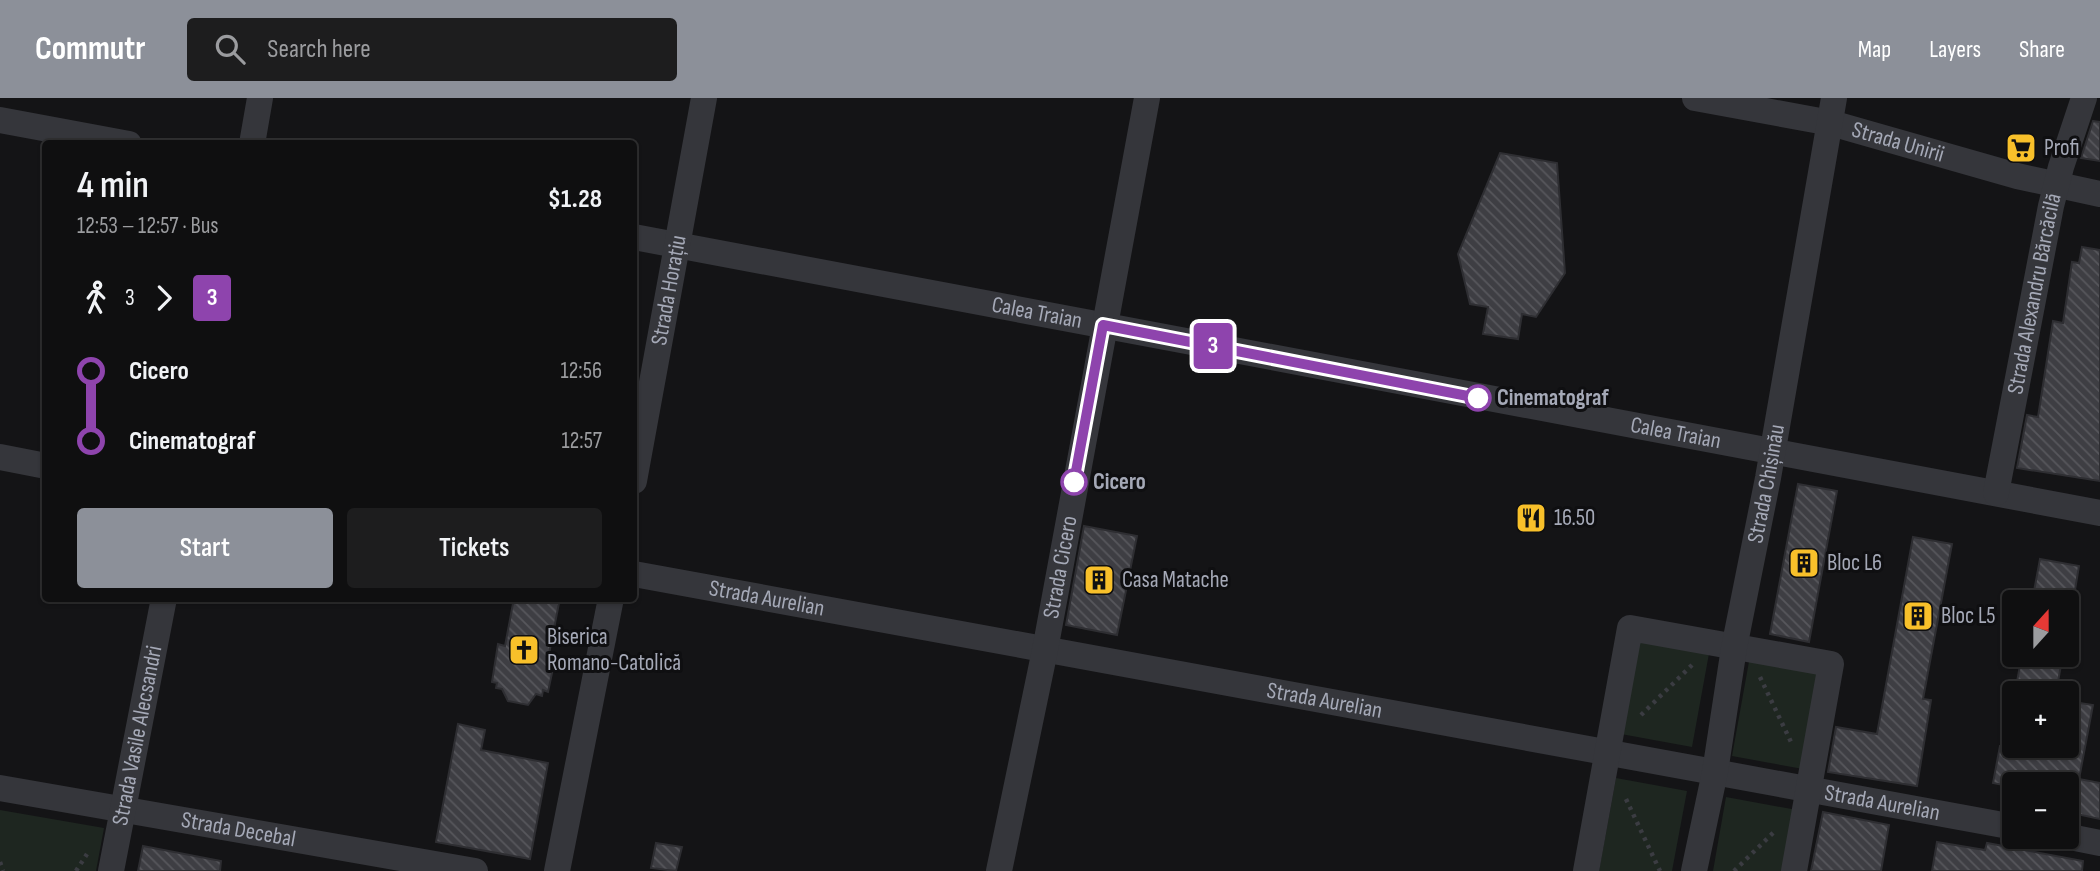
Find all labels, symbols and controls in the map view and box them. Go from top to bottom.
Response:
search box [187,18,677,81]
text: Commutr [35,29,145,69]
icon: search [211,30,249,68]
text: Search here [267,34,371,65]
text: Map [1858,35,1891,64]
text: Layers [1929,35,1981,64]
text: Share [2019,35,2065,64]
street label: Strada Unirii [1849,116,1947,169]
supermarket icon: Profi [2004,131,2038,165]
place label: Profi [2044,134,2079,162]
text: 4 min [77,163,149,208]
text: $1.28 [548,184,602,215]
street label: Strada Alexandru Bărcăcilă [2001,190,2068,396]
text: 12:53 – 12:57 · Bus [77,212,219,240]
street label: Strada Horațiu [645,233,693,347]
icon: walk [77,279,115,317]
icon: forward [145,279,183,317]
text: 3 [207,283,217,312]
text: 3 [125,284,135,312]
street label: Calea Traian [989,291,1084,335]
line badge: 3 [1190,323,1236,369]
text: 3 [1208,331,1218,360]
text: Cicero [129,356,189,387]
text: 12:56 [561,357,602,385]
place label: Cinematograf [1497,384,1610,412]
marker: Cinematograf [1465,385,1491,411]
street label: Calea Traian [1628,411,1723,455]
street label: Strada Chișinău [1741,422,1791,546]
text: Cinematograf [129,426,255,457]
text: 12:57 [562,427,602,455]
place label: Cicero [1093,468,1146,496]
marker: Cicero [1061,469,1087,495]
restaurant icon: 16.50 [1514,501,1548,535]
place label: 16.50 [1554,504,1595,532]
button: Start [77,508,333,588]
button: Tickets [347,508,602,588]
street label: Strada Cicero [1037,514,1083,621]
building icon: Bloc L6 [1787,546,1821,580]
place label: Bloc L6 [1827,549,1882,577]
building icon: Casa Matache [1082,563,1116,597]
place label: Casa Matache [1122,566,1229,594]
street label: Strada Aurelian [707,574,827,623]
north arrow [2002,590,2079,667]
map controls [2002,590,2079,849]
building icon: Bloc L5 [1901,599,1935,633]
place label: Bloc L5 [1941,602,1996,630]
place label: Biserica Romano-Catolică [547,623,681,677]
church icon: Biserica Romano-Catolică [507,633,541,667]
street label: Strada Vasile Alecsandri [106,643,168,828]
street label: Strada Aurelian [1265,676,1384,725]
button: + [2002,681,2079,758]
button: − [2002,772,2079,849]
street label: Strada Aurelian [1822,779,1942,827]
street label: Strada Decebal [179,806,298,853]

